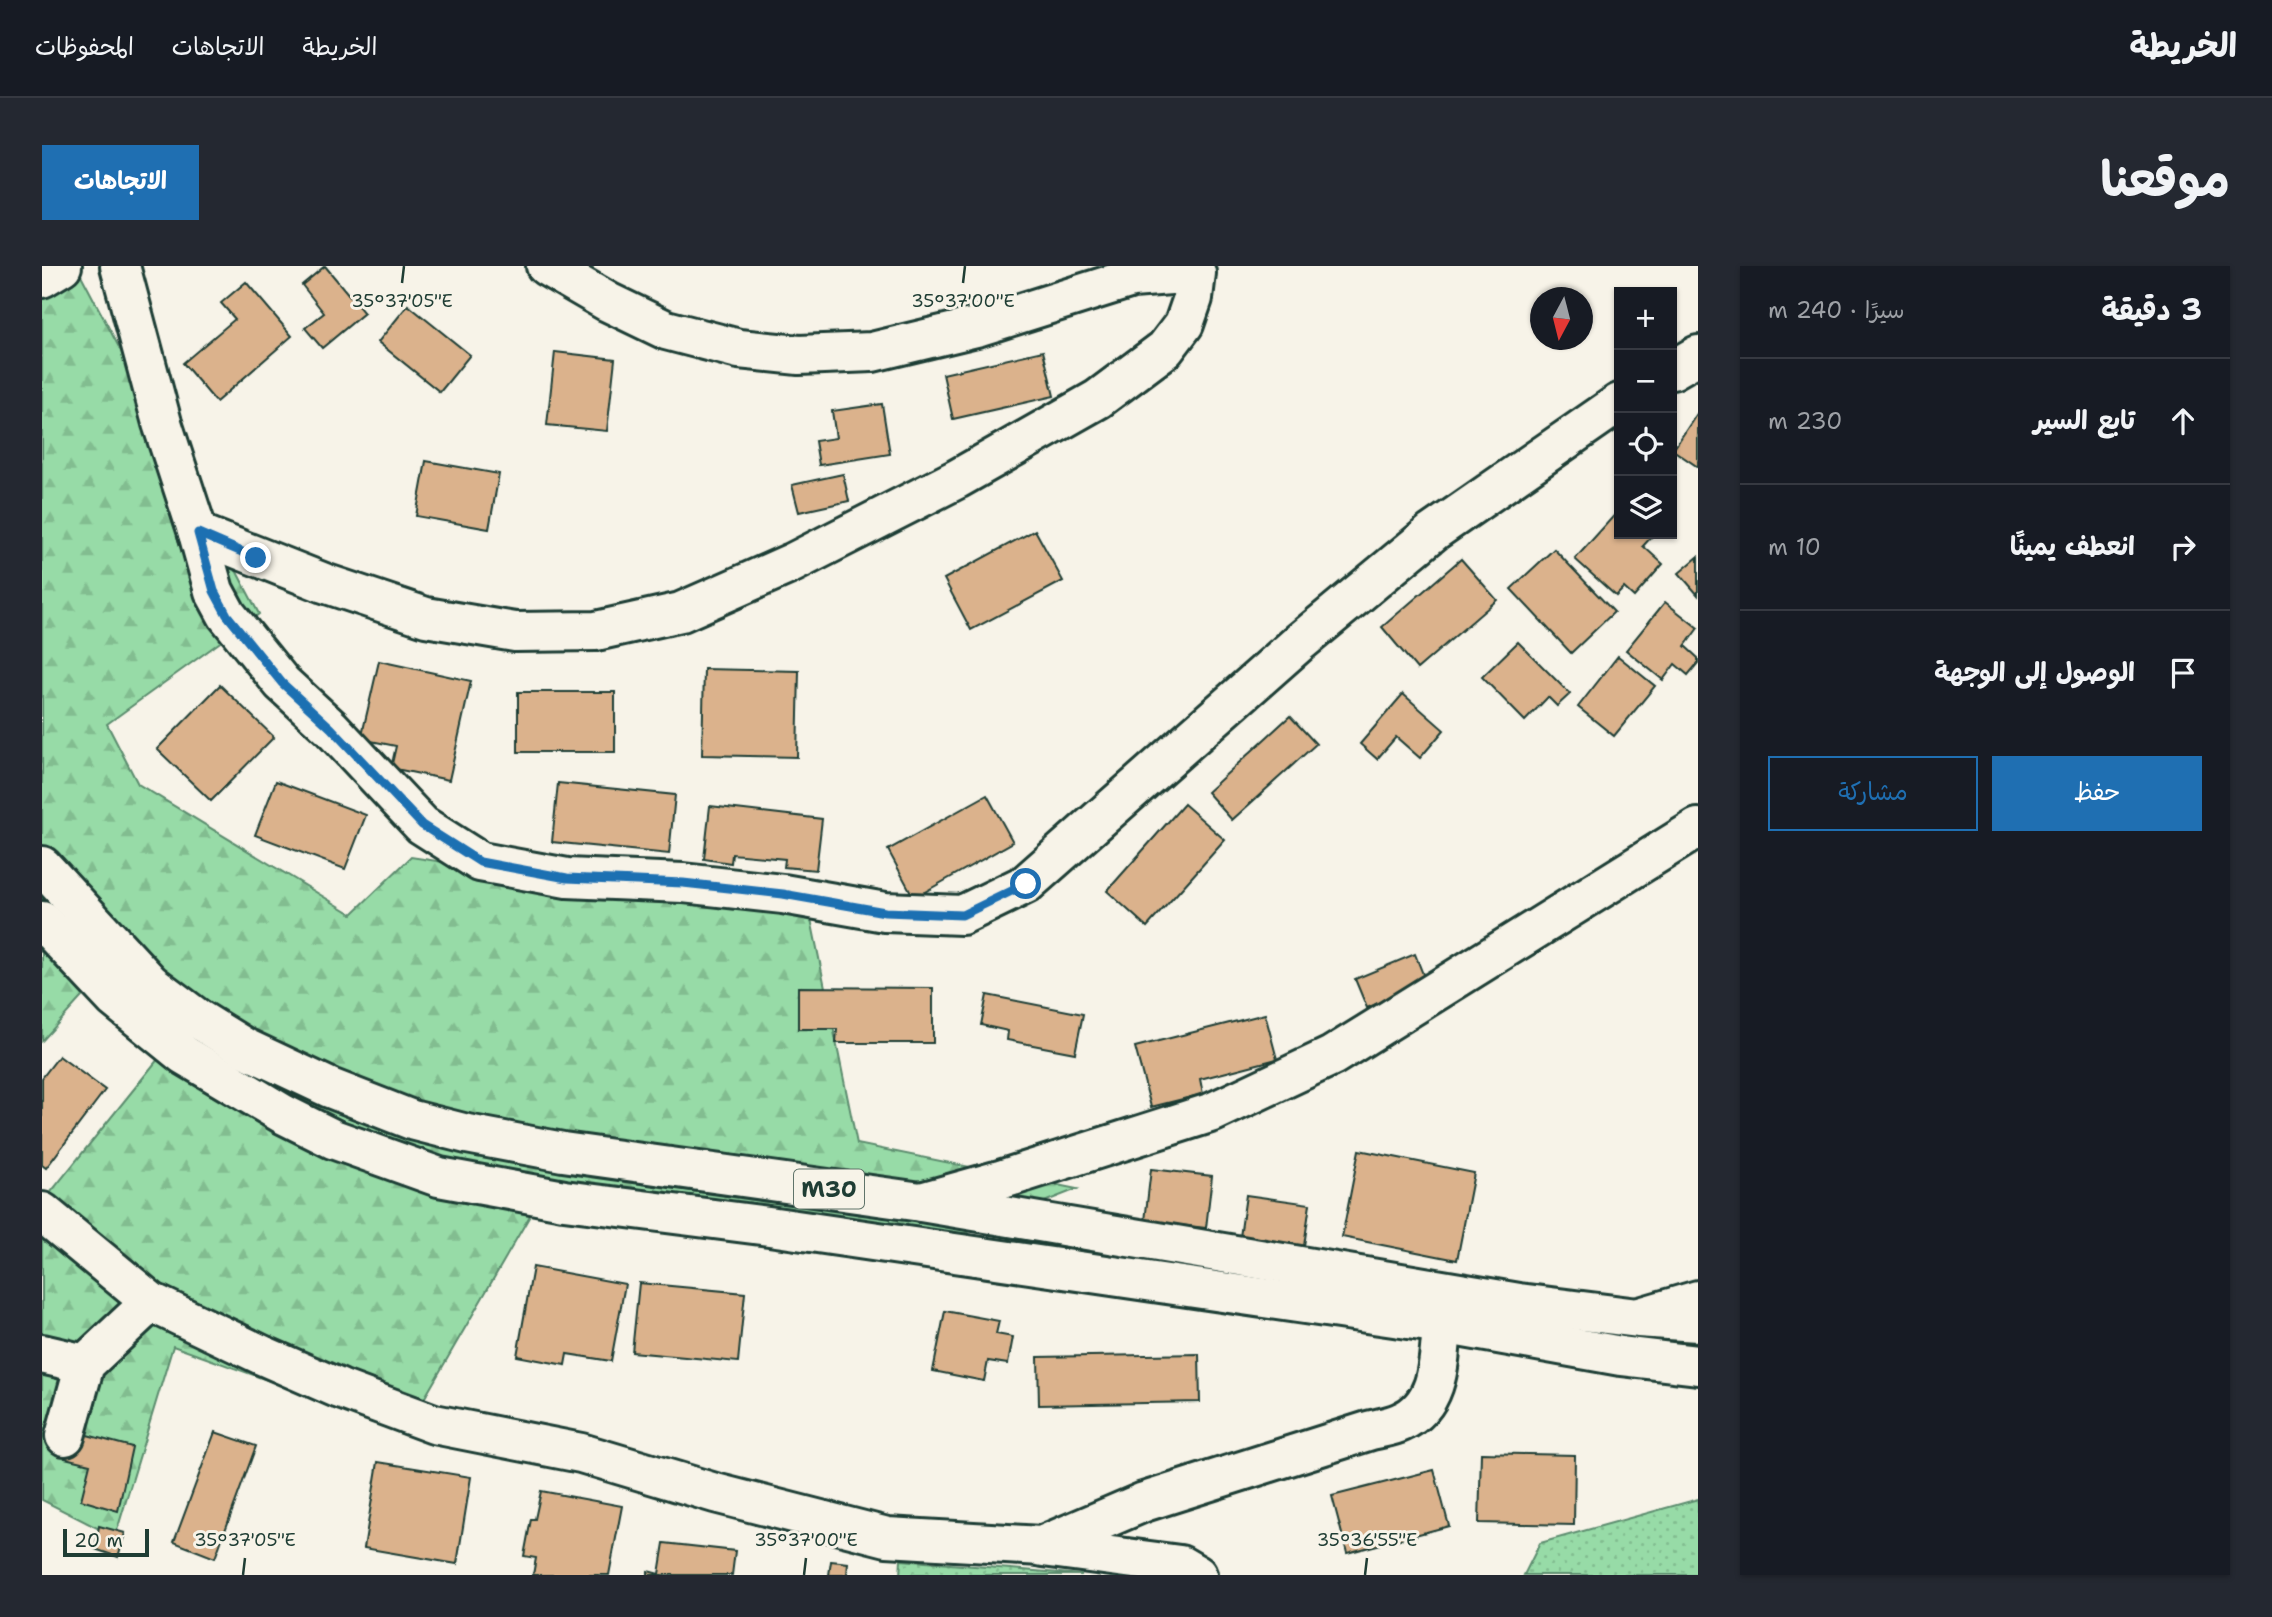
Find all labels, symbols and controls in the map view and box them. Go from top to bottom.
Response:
text: الخريطة [2130,23,2237,68]
text: المحفوظات [35,31,134,63]
text: الاتجاهات [172,31,265,63]
text: الخريطة [303,31,377,63]
button: الاتجاهات [42,145,199,220]
text: موقعنا [2100,146,2230,212]
north arrow [1530,287,1593,350]
map controls [1614,287,1677,539]
button: + [1614,287,1677,350]
text: 35°37'05"E [351,289,453,313]
text: 35°37'00"E [911,289,1015,313]
text: 3 دقيقة [2101,289,2202,330]
text: سيرًا · 240 m [1768,295,1904,325]
button: − [1614,350,1677,413]
text: تابع السير [2033,402,2135,437]
icon: ahead [2164,402,2202,440]
text: 230 m [1768,406,1842,436]
button: locate [1614,413,1677,476]
button: layers [1614,476,1677,539]
text: انعطف يمينًا [2010,528,2135,563]
icon: right [2164,528,2202,566]
text: 10 m [1768,532,1821,562]
route end [240,542,271,573]
text: الوصول إلى الوجهة [1934,654,2135,689]
icon: arrive [2164,654,2202,692]
button: مشاركة [1768,756,1978,831]
button: حفظ [1992,756,2202,831]
route start [1010,868,1041,899]
road number: M30 [794,1170,864,1208]
scale bar [63,1526,149,1558]
text: 20 m [74,1528,123,1553]
text: 35°37'05"E [194,1528,296,1552]
text: 35°37'00"E [754,1528,858,1552]
text: 35°36'55"E [1317,1528,1417,1552]

